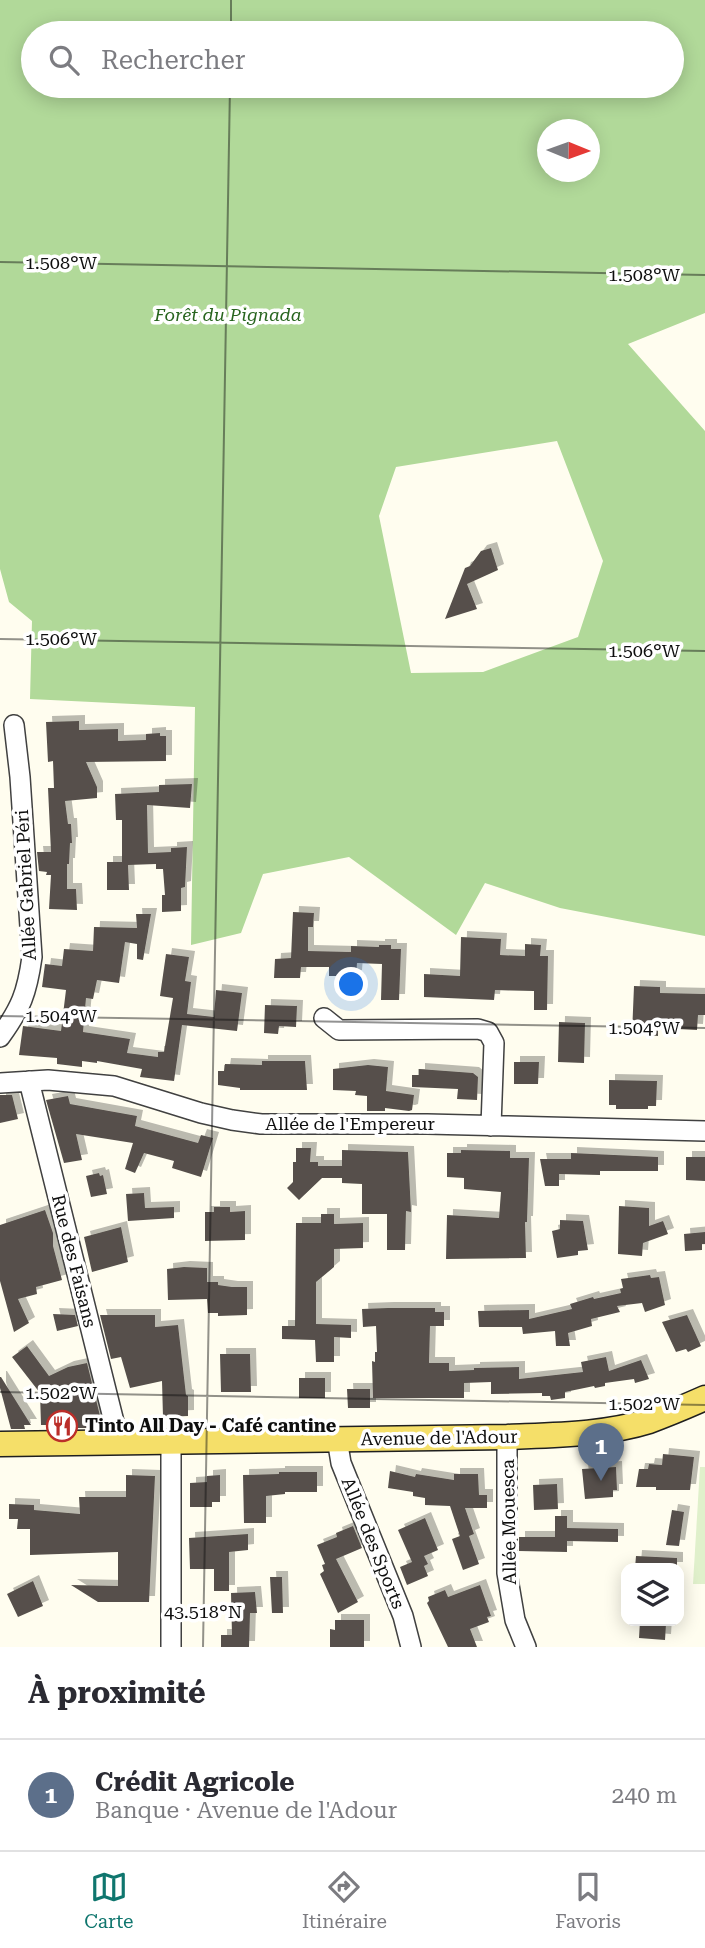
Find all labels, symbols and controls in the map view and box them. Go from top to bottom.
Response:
search box [21,21,684,98]
icon: search [45,41,83,79]
text: Rechercher [101,45,245,75]
north arrow [537,119,600,182]
text: 1.508°W [25,252,98,273]
text: 1.508°W [608,264,681,285]
park label: Forêt du Pignada [153,304,302,325]
text: 1.506°W [25,628,98,649]
text: 1.506°W [608,640,681,661]
street label: Allée Gabriel Péri [11,809,40,961]
your location [334,967,368,1001]
text: 1.504°W [25,1005,98,1026]
text: 1.504°W [608,1017,681,1038]
street label: Allée de l'Empereur [265,1113,435,1134]
street label: Rue des Faisans [48,1192,101,1330]
text: 1.502°W [25,1382,98,1403]
text: 1.502°W [608,1393,681,1414]
restaurant icon: Tinto All Day - Café cantine [45,1409,79,1443]
place label: Tinto All Day - Café cantine [85,1415,337,1436]
pin: 1 [578,1423,624,1481]
street label: Avenue de l'Adour [360,1426,518,1449]
street label: Allée Mouesca [497,1459,520,1585]
street label: Allée des Sports [338,1474,409,1612]
map controls [621,1563,684,1626]
button: layers [621,1563,684,1626]
text: 43.518°N [164,1601,242,1622]
text: À proximité [28,1675,206,1710]
text: Crédit Agricole [95,1767,295,1797]
text: 1 [45,1782,57,1809]
text: 240 m [612,1782,677,1809]
text: Banque · Avenue de l'Adour [95,1797,397,1824]
tab: Carte [84,1868,134,1933]
tab: Itinéraire [302,1868,387,1933]
tab: Favoris [555,1868,621,1933]

